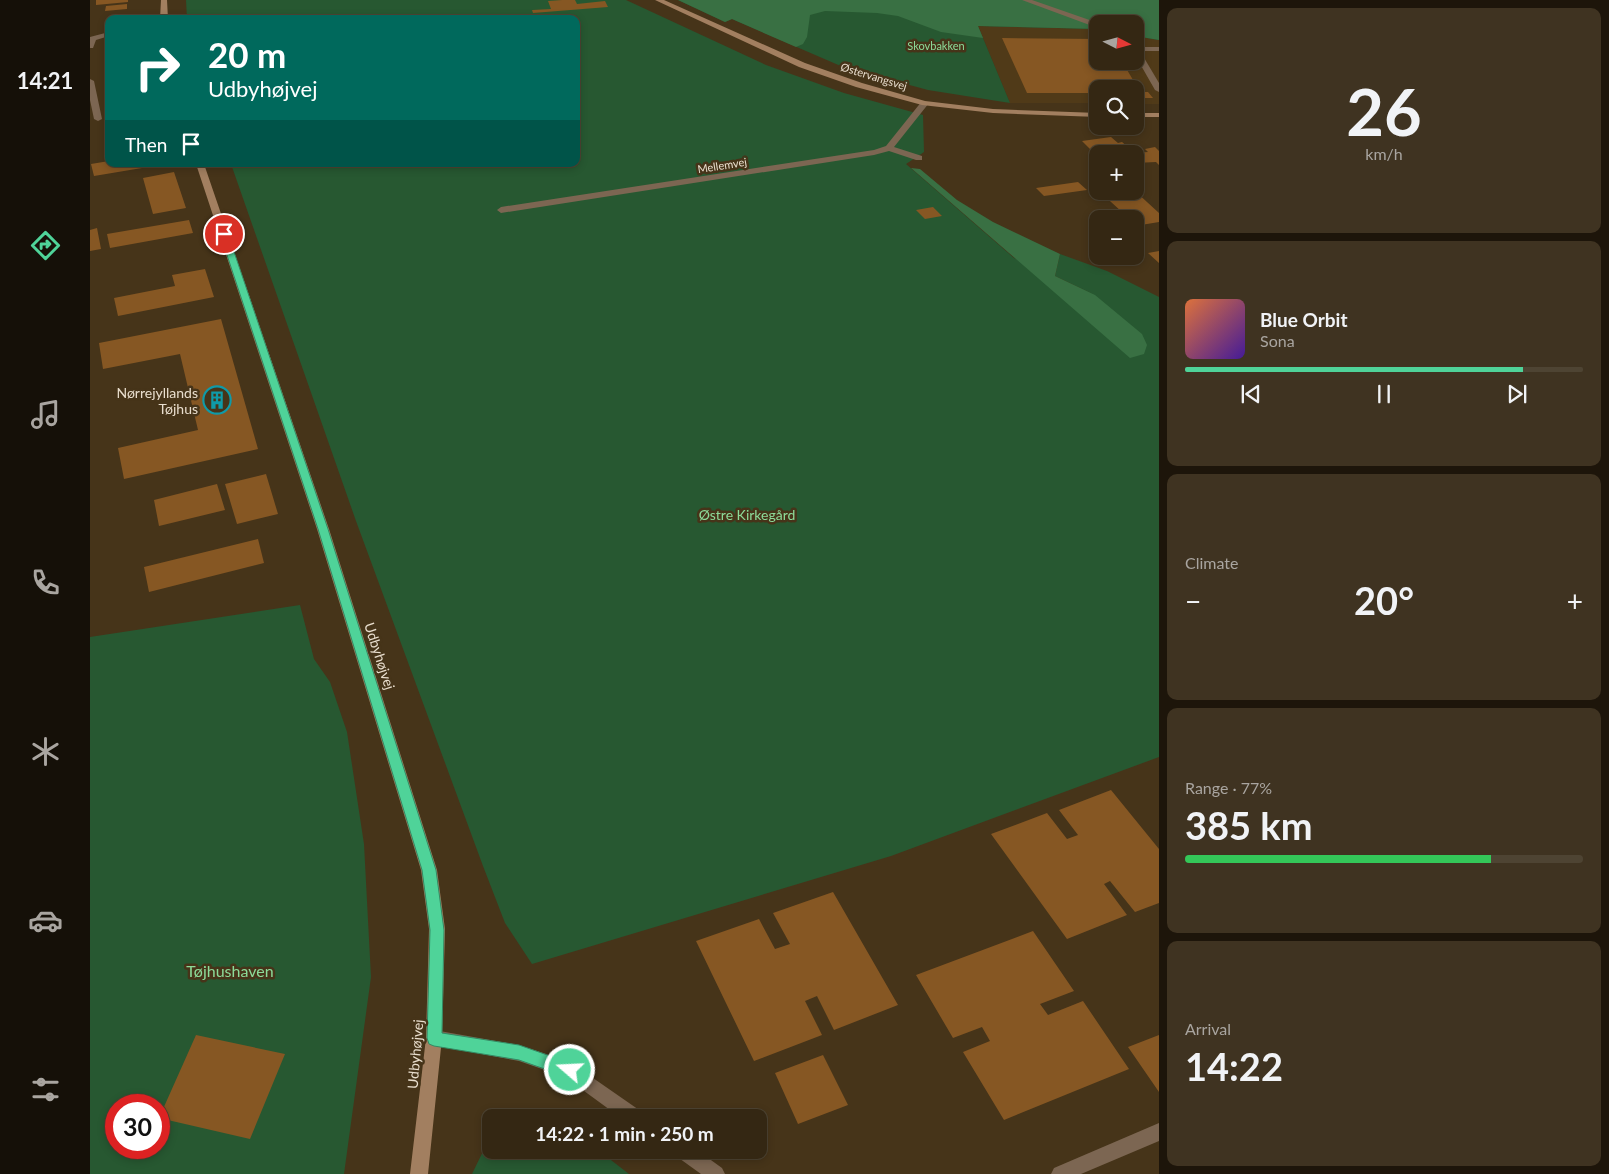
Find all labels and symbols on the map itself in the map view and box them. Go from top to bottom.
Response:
north arrow [1089,15,1144,70]
park label: Skovbakken [907,39,965,52]
street label: Østervangsvej [839,60,909,92]
street label: Mellemvej [696,155,748,175]
pin [203,213,245,255]
place label: Nørrejyllands Tøjhus [116,384,198,417]
building icon: Nørrejyllands Tøjhus [202,385,232,415]
park label: Østre Kirkegård [699,506,795,523]
street label: Udbyhøjvej [361,620,399,692]
park label: Tøjhushaven [186,961,274,980]
street label: Udbyhøjvej [403,1019,427,1089]
position arrow [543,1043,595,1095]
speed limit sign: 30 [105,1094,170,1159]

